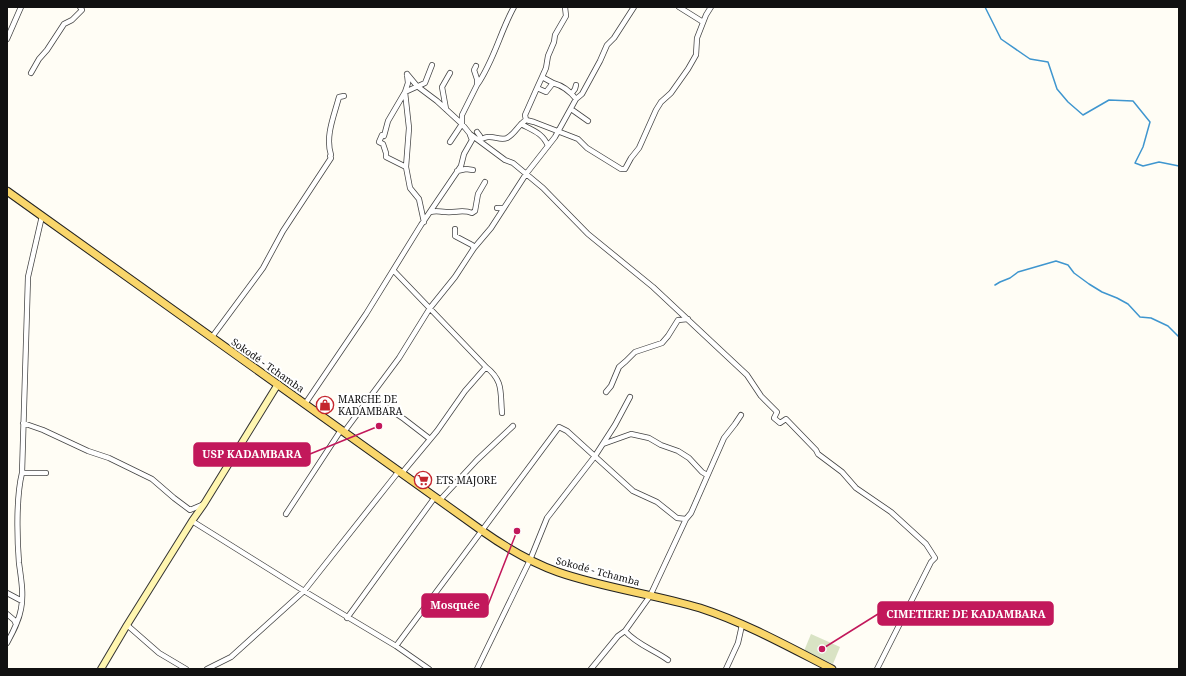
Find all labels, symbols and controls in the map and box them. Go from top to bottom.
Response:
street label: Sokodé - Tchamba [229,335,308,396]
place label: MARCHE DE KADAMBARA [338,392,403,418]
shop icon: MARCHE DE KADAMBARA [315,395,335,415]
callout: USP KADAMBARA [194,443,310,466]
text: USP KADAMBARA [202,446,302,461]
supermarket icon: ETS MAJORE [413,470,433,490]
place label: ETS MAJORE [436,473,497,487]
street label: Sokodé - Tchamba [555,553,642,589]
callout: Mosquée [422,594,488,617]
text: Mosquée [430,597,480,612]
callout: CIMETIERE DE KADAMBARA [878,602,1053,625]
text: CIMETIERE DE KADAMBARA [886,606,1046,621]

